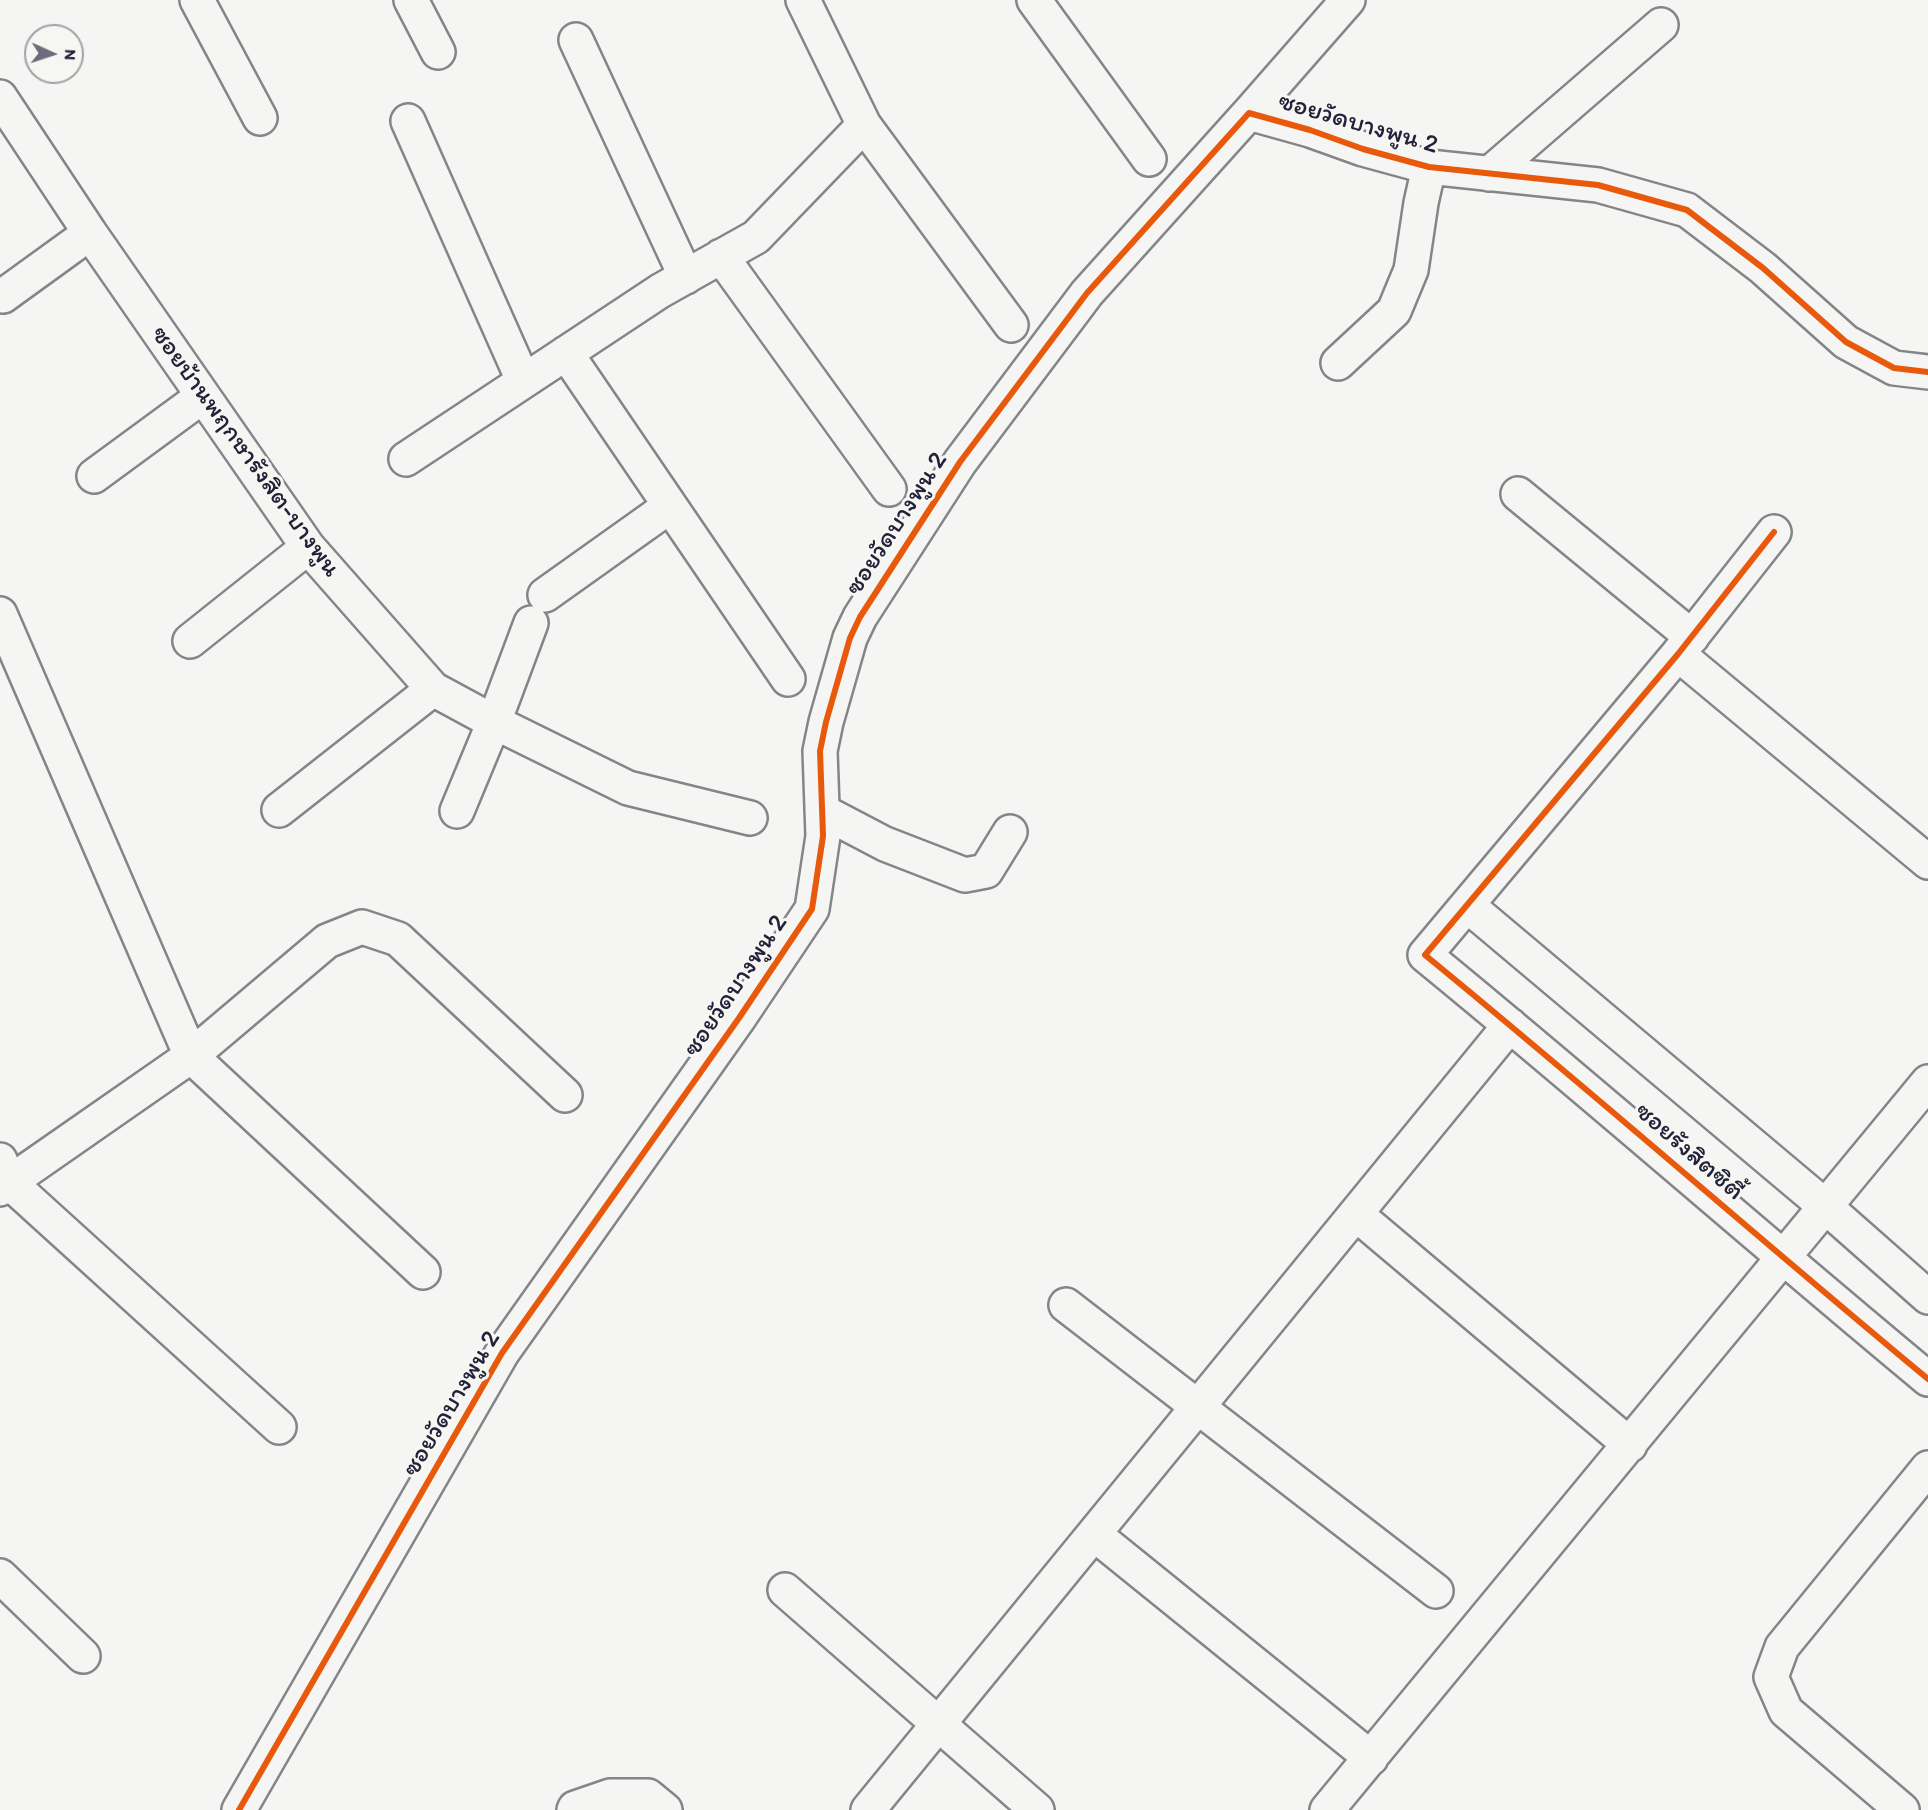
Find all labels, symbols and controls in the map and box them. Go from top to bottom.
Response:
north arrow [24,24,84,84]
text: N [61,49,80,61]
street label: ซอยวัดบางพูน 2 [1275,86,1441,162]
street label: ซอยบ้านพฤกษารังสิต-บางพูน [144,321,346,583]
street label: ซอยวัดบางพูน 2 [839,447,955,601]
street label: ซอยวัดบางพูน 2 [677,909,795,1063]
street label: ซอยรังสิตซิตี้ [1628,1096,1750,1208]
street label: ซอยวัดบางพูน 2 [396,1325,508,1483]

